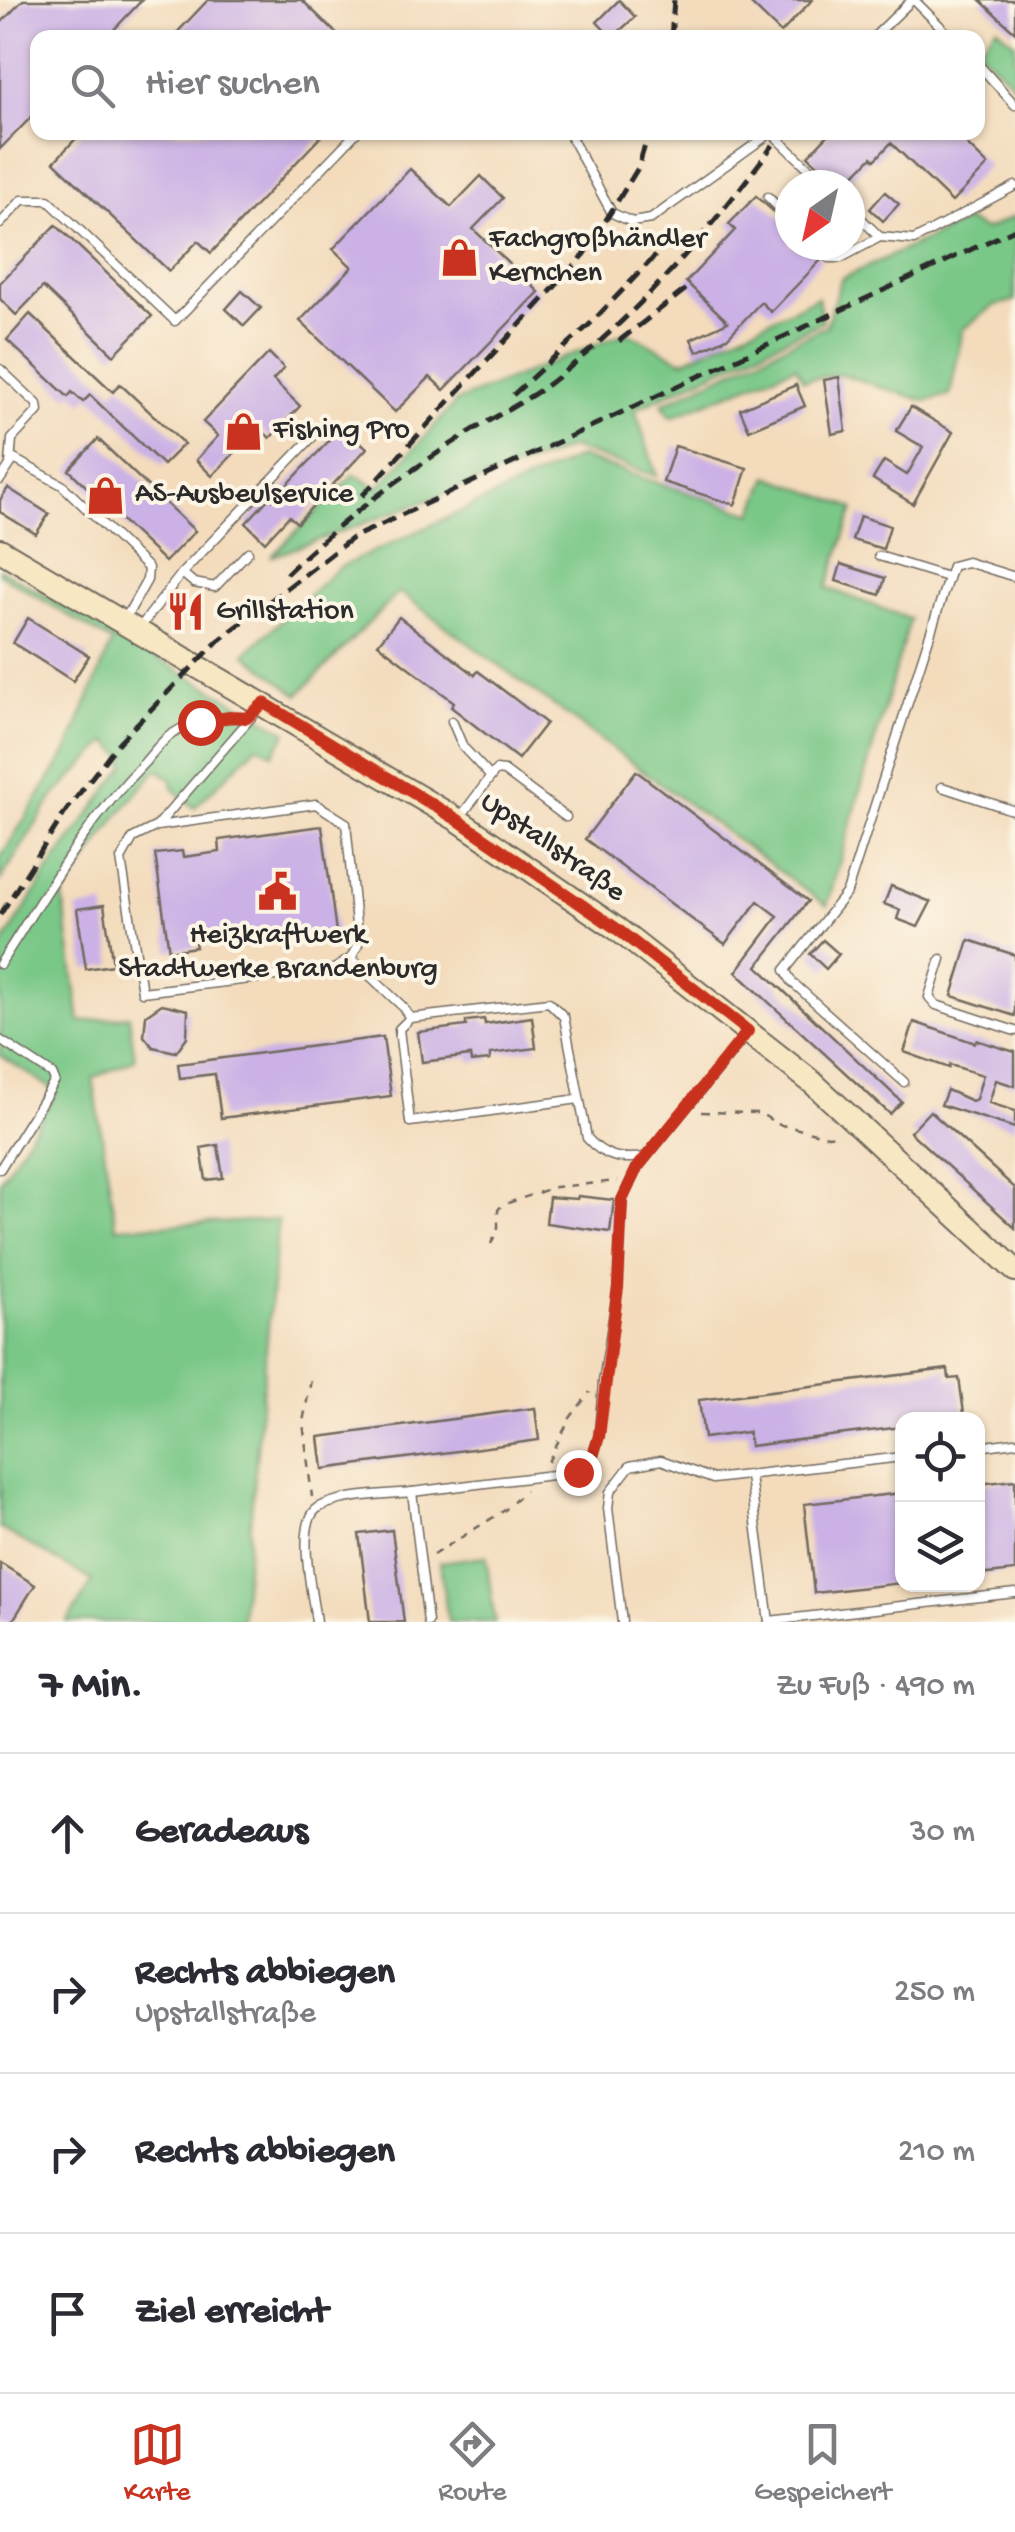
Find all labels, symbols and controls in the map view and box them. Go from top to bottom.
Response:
search box [30,30,985,140]
icon: search [65,58,120,113]
text: Hier suchen [145,63,320,107]
north arrow [775,170,865,260]
place label: Fachgroßhändler Kernchen [488,223,709,292]
shop icon: Fachgroßhändler Kernchen [438,236,480,278]
shop icon: Fishing Pro [222,410,264,452]
place label: Fishing Pro [272,414,410,449]
shop icon: AS-Ausbeulservice [84,474,126,516]
place label: AS-Ausbeulservice [135,478,354,513]
restaurant icon: Grillstation [165,591,207,633]
place label: Grillstation [216,595,354,630]
route start [178,700,224,746]
street label: Upstallstraße [473,785,632,911]
public building icon: Heizkraftwerk Stadtwerke Brandenburg [257,871,299,913]
place label: Heizkraftwerk Stadtwerke Brandenburg [118,919,438,988]
map controls [895,1412,985,1592]
button: locate [895,1412,985,1502]
route end [556,1450,602,1496]
button: layers [895,1502,985,1592]
text: 7 Min. [40,1663,143,1712]
text: Zu Fuß · 490 m [776,1668,975,1706]
icon: ahead [40,1806,95,1861]
text: Geradeaus [135,1811,308,1855]
text: 30 m [910,1814,975,1852]
text: Rechts abbiegen [135,1952,395,1996]
icon: right [40,1966,95,2021]
text: 250 m [894,1974,975,2012]
text: Upstallstraße [135,1996,316,2034]
icon: right [40,2126,95,2181]
text: Rechts abbiegen [135,2131,395,2175]
text: 210 m [898,2134,975,2172]
icon: arrive [40,2286,95,2341]
text: Ziel erreicht [135,2291,328,2335]
tab: Karte [124,2417,191,2510]
tab: Route [438,2417,506,2510]
tab: Gespeichert [754,2417,891,2510]

